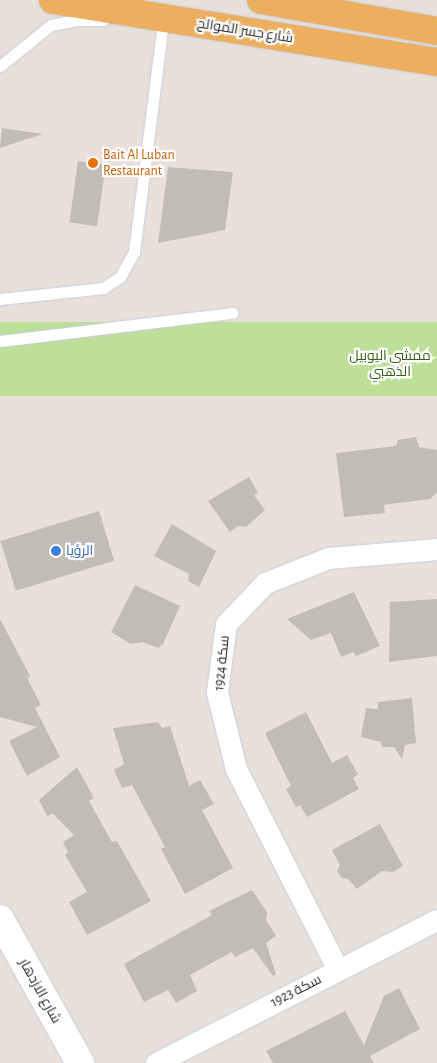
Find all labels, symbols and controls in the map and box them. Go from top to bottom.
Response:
street label: شارع جسر الموالح [196,15,294,47]
place label: Bait Al Luban Restaurant [103,147,175,180]
marker: Bait Al Luban Restaurant [87,157,99,169]
park label: ممشى اليوبيل الذهبي [349,348,431,381]
place label: الرؤيا [66,543,93,559]
marker: الرؤيا [50,545,62,557]
street label: سكة 1924 [211,634,233,692]
street label: شارع الازدهار [15,956,65,1026]
street label: سكة 1923 [268,971,324,1011]

